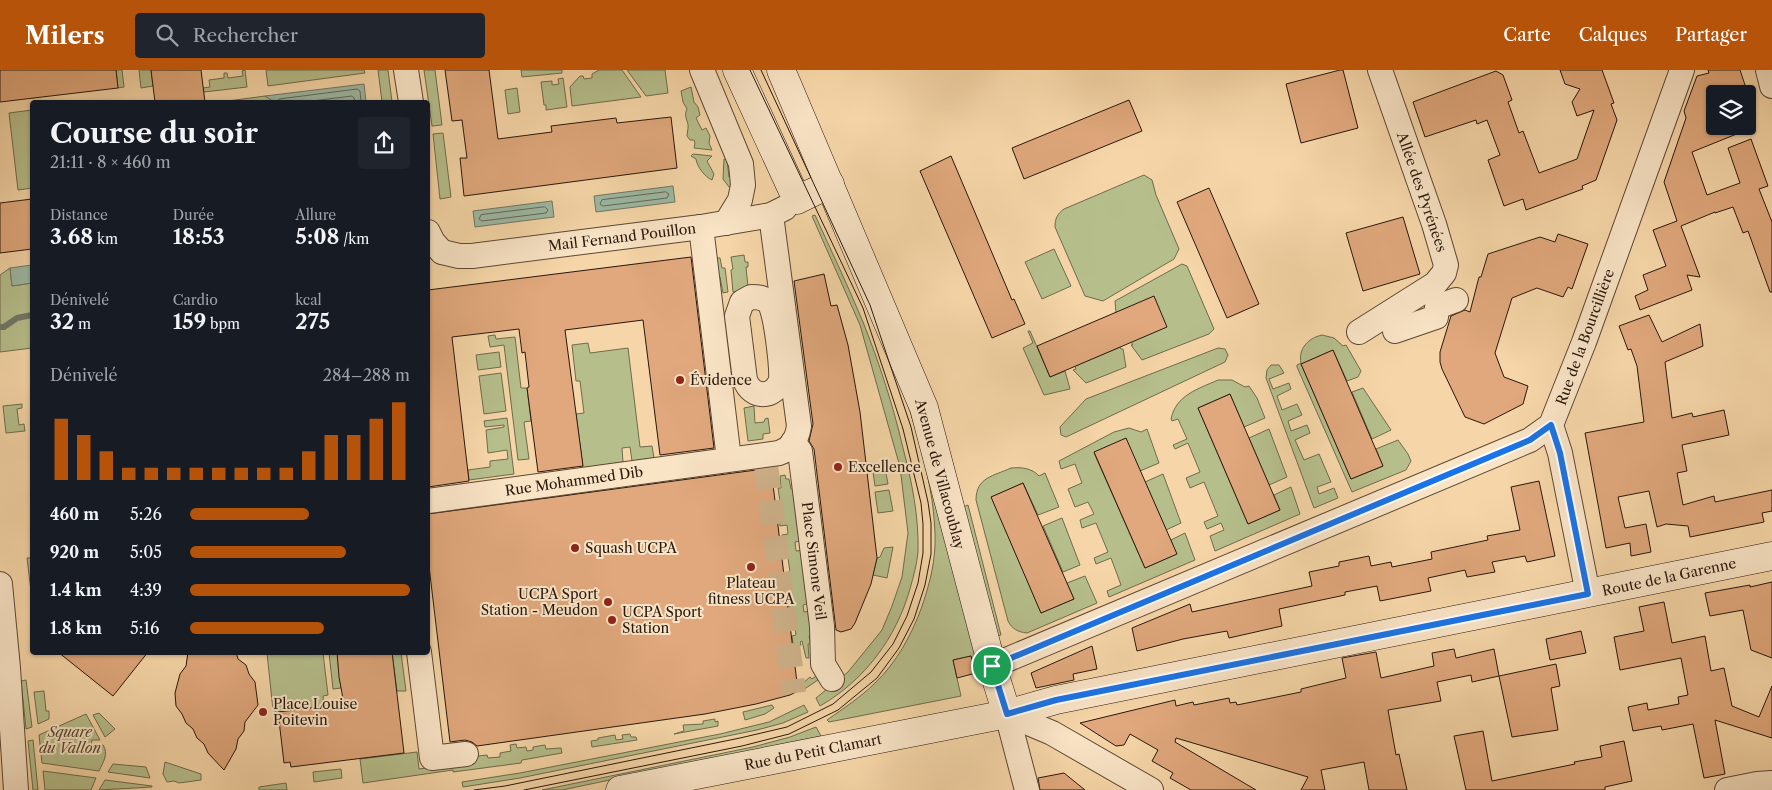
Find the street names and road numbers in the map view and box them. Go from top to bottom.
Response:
street label: Allée des Pyrénées [1393,129,1451,254]
street label: Mail Fernand Pouillon [547,219,697,255]
street label: Rue de la Bourcillière [1552,266,1618,408]
street label: Avenue de Villacoublay [911,396,969,551]
street label: Rue Mohammed Dib [504,462,644,500]
street label: Place Simone Veil [798,501,830,621]
street label: Route de la Garenne [1600,554,1738,600]
street label: Rue du Petit Clamart [743,730,883,774]

